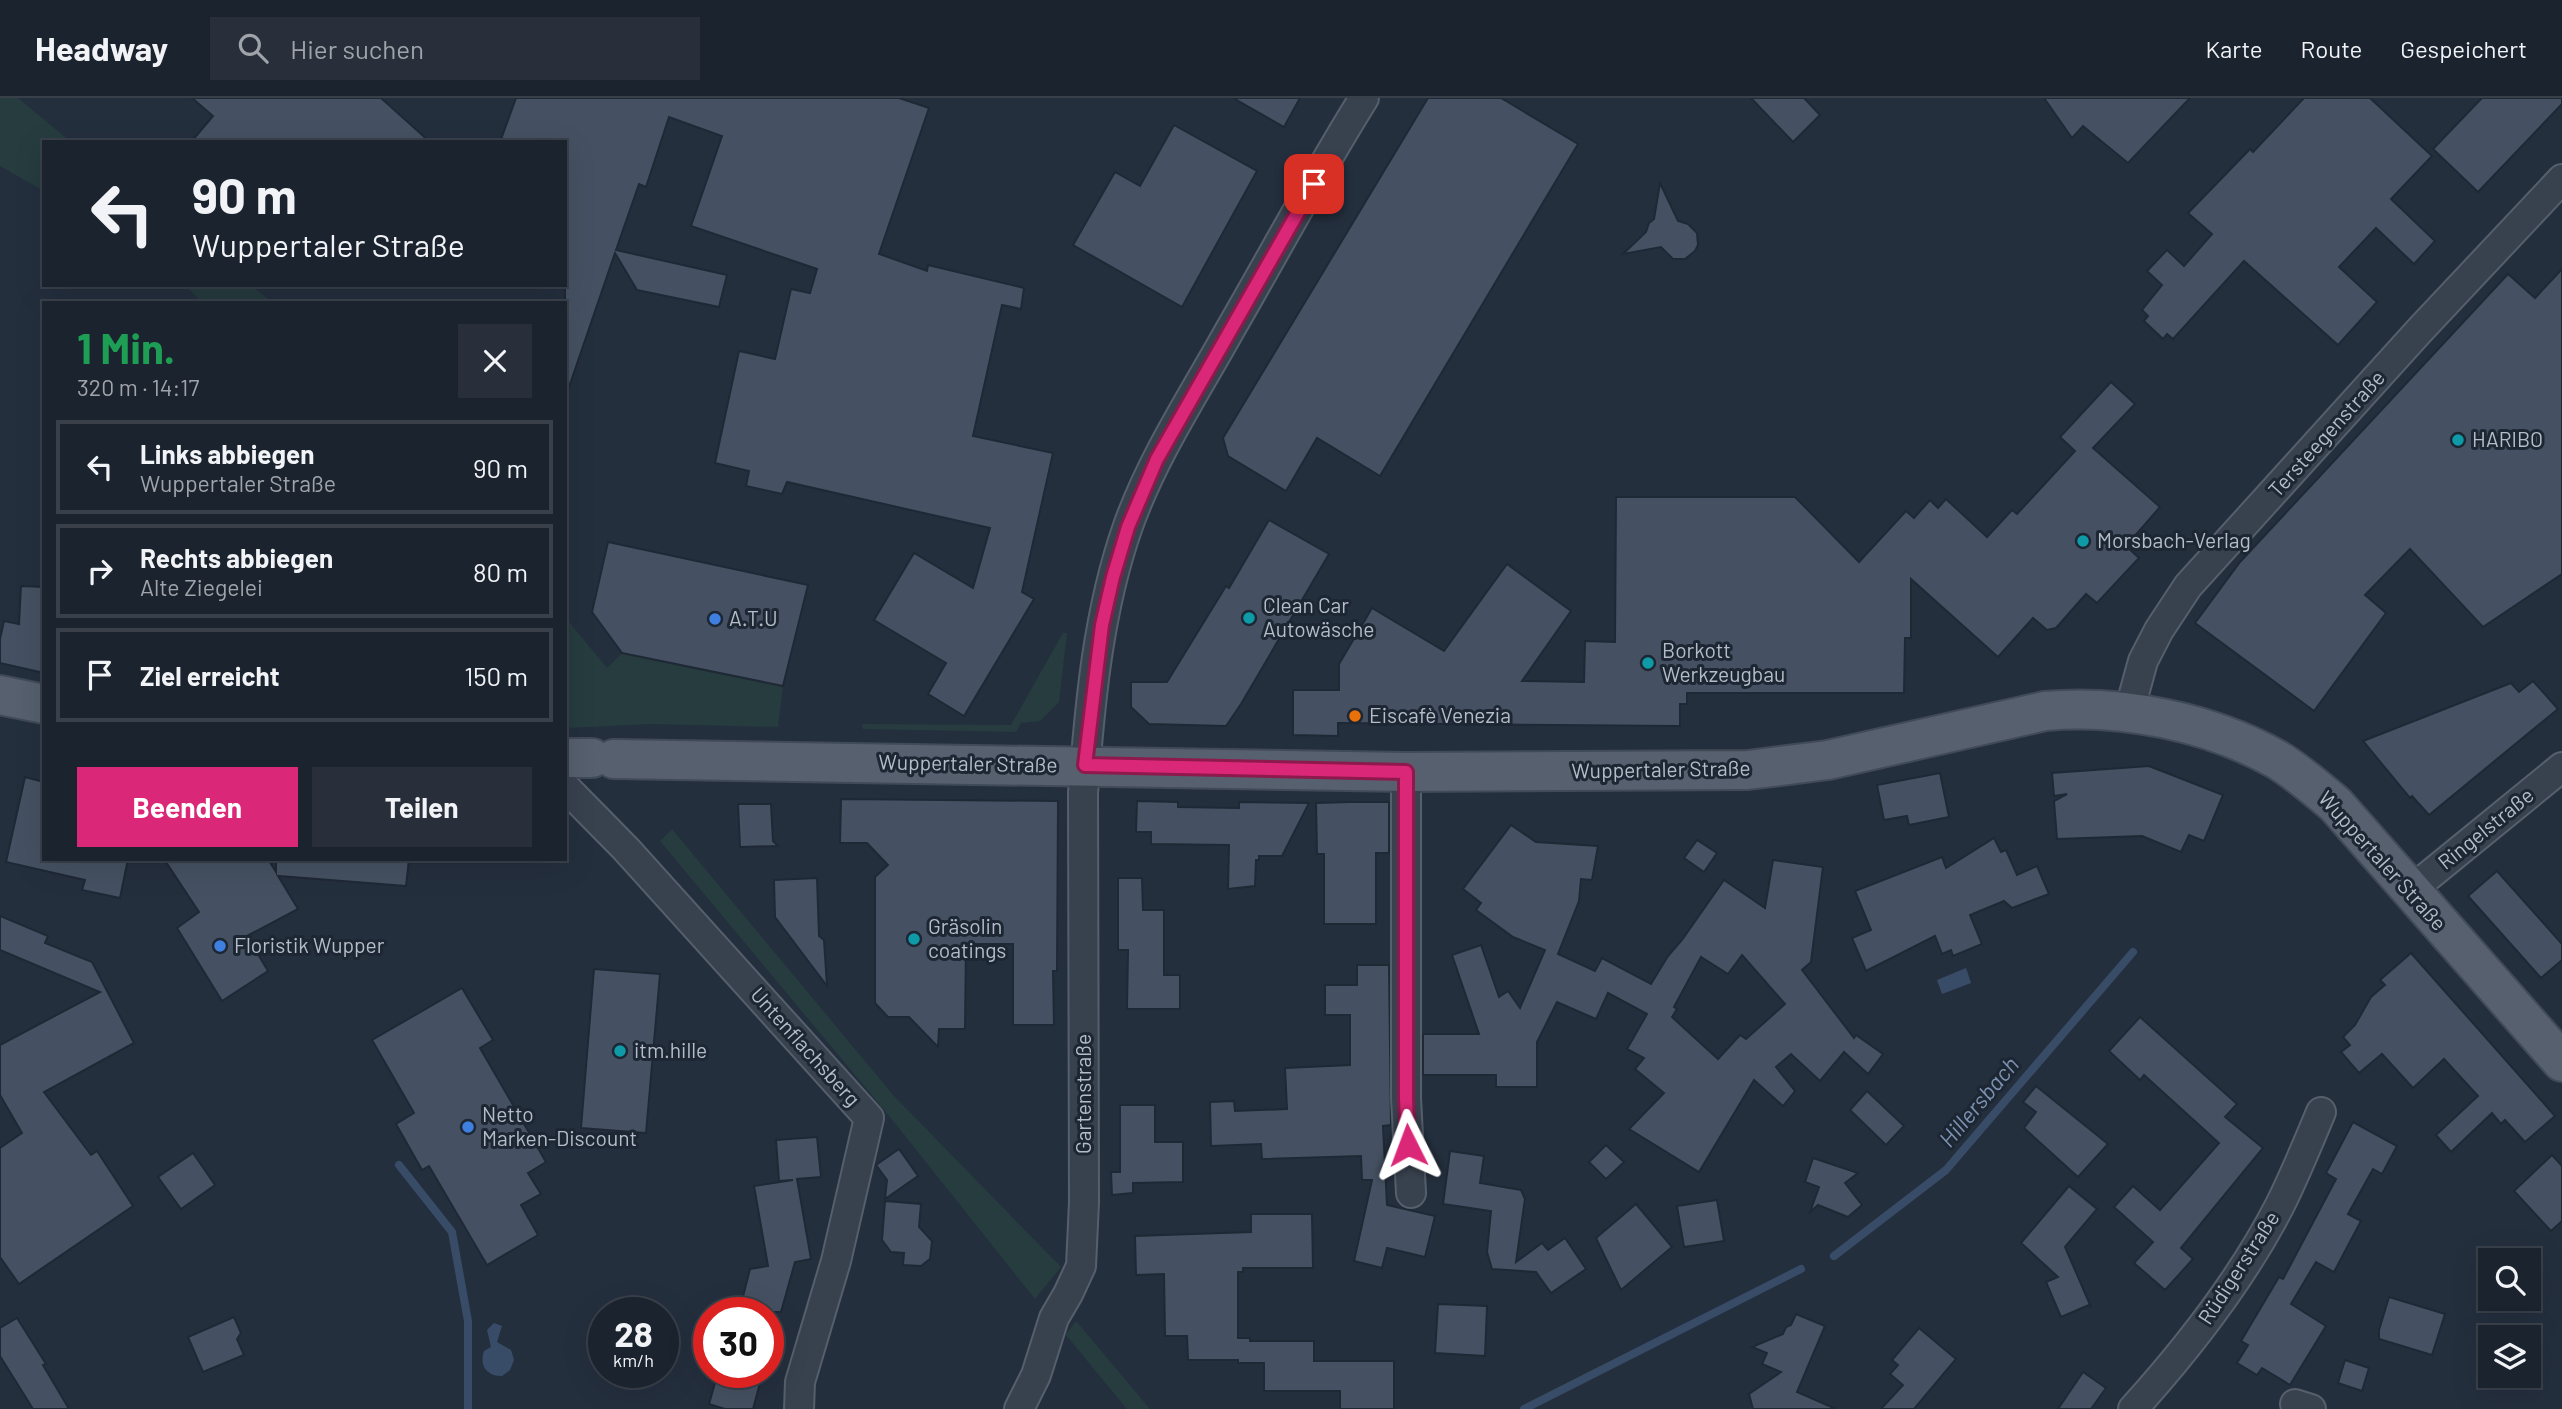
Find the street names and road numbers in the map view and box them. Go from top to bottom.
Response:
street label: Tersteegenstraße [2262,365,2389,501]
street label: Wuppertaler Straße [878,748,1058,777]
street label: Wuppertaler Straße [1571,754,1751,783]
street label: Ringelstraße [2432,782,2538,874]
street label: Wuppertaler Straße [2314,785,2452,935]
street label: Untenflachsberg [746,981,866,1111]
street label: Gartenstraße [1070,1034,1095,1154]
street label: Rüdigerstraße [2192,1206,2284,1328]

